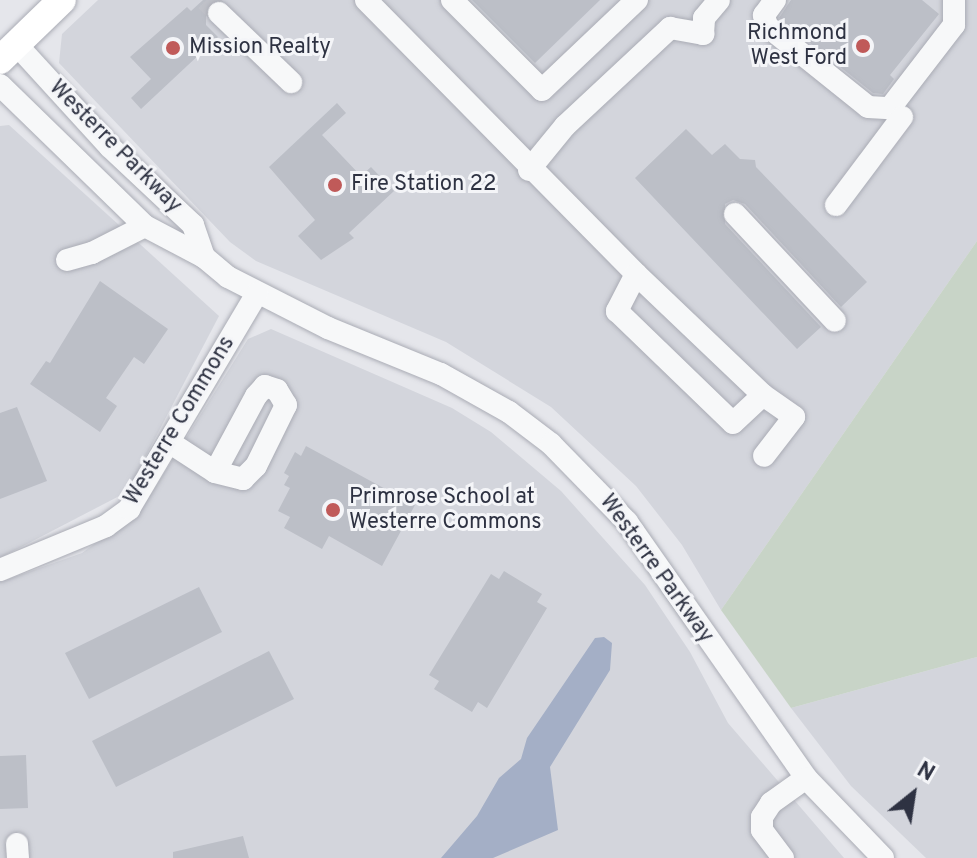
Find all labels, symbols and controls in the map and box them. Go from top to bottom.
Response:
place label: Richmond West Ford [747,20,847,72]
place label: Mission Realty [189,35,331,61]
marker: Richmond West Ford [854,37,872,55]
marker: Mission Realty [164,39,182,57]
street label: Westerre Parkway [43,75,187,219]
place label: Fire Station 22 [351,172,496,198]
marker: Fire Station 22 [326,176,344,194]
street label: Westerre Commons [119,332,241,510]
place label: Primrose School at Westerre Commons [349,484,542,536]
street label: Westerre Parkway [593,490,719,648]
marker: Primrose School at Westerre Commons [324,501,342,519]
north arrow [873,754,953,834]
text: N [912,757,939,788]

